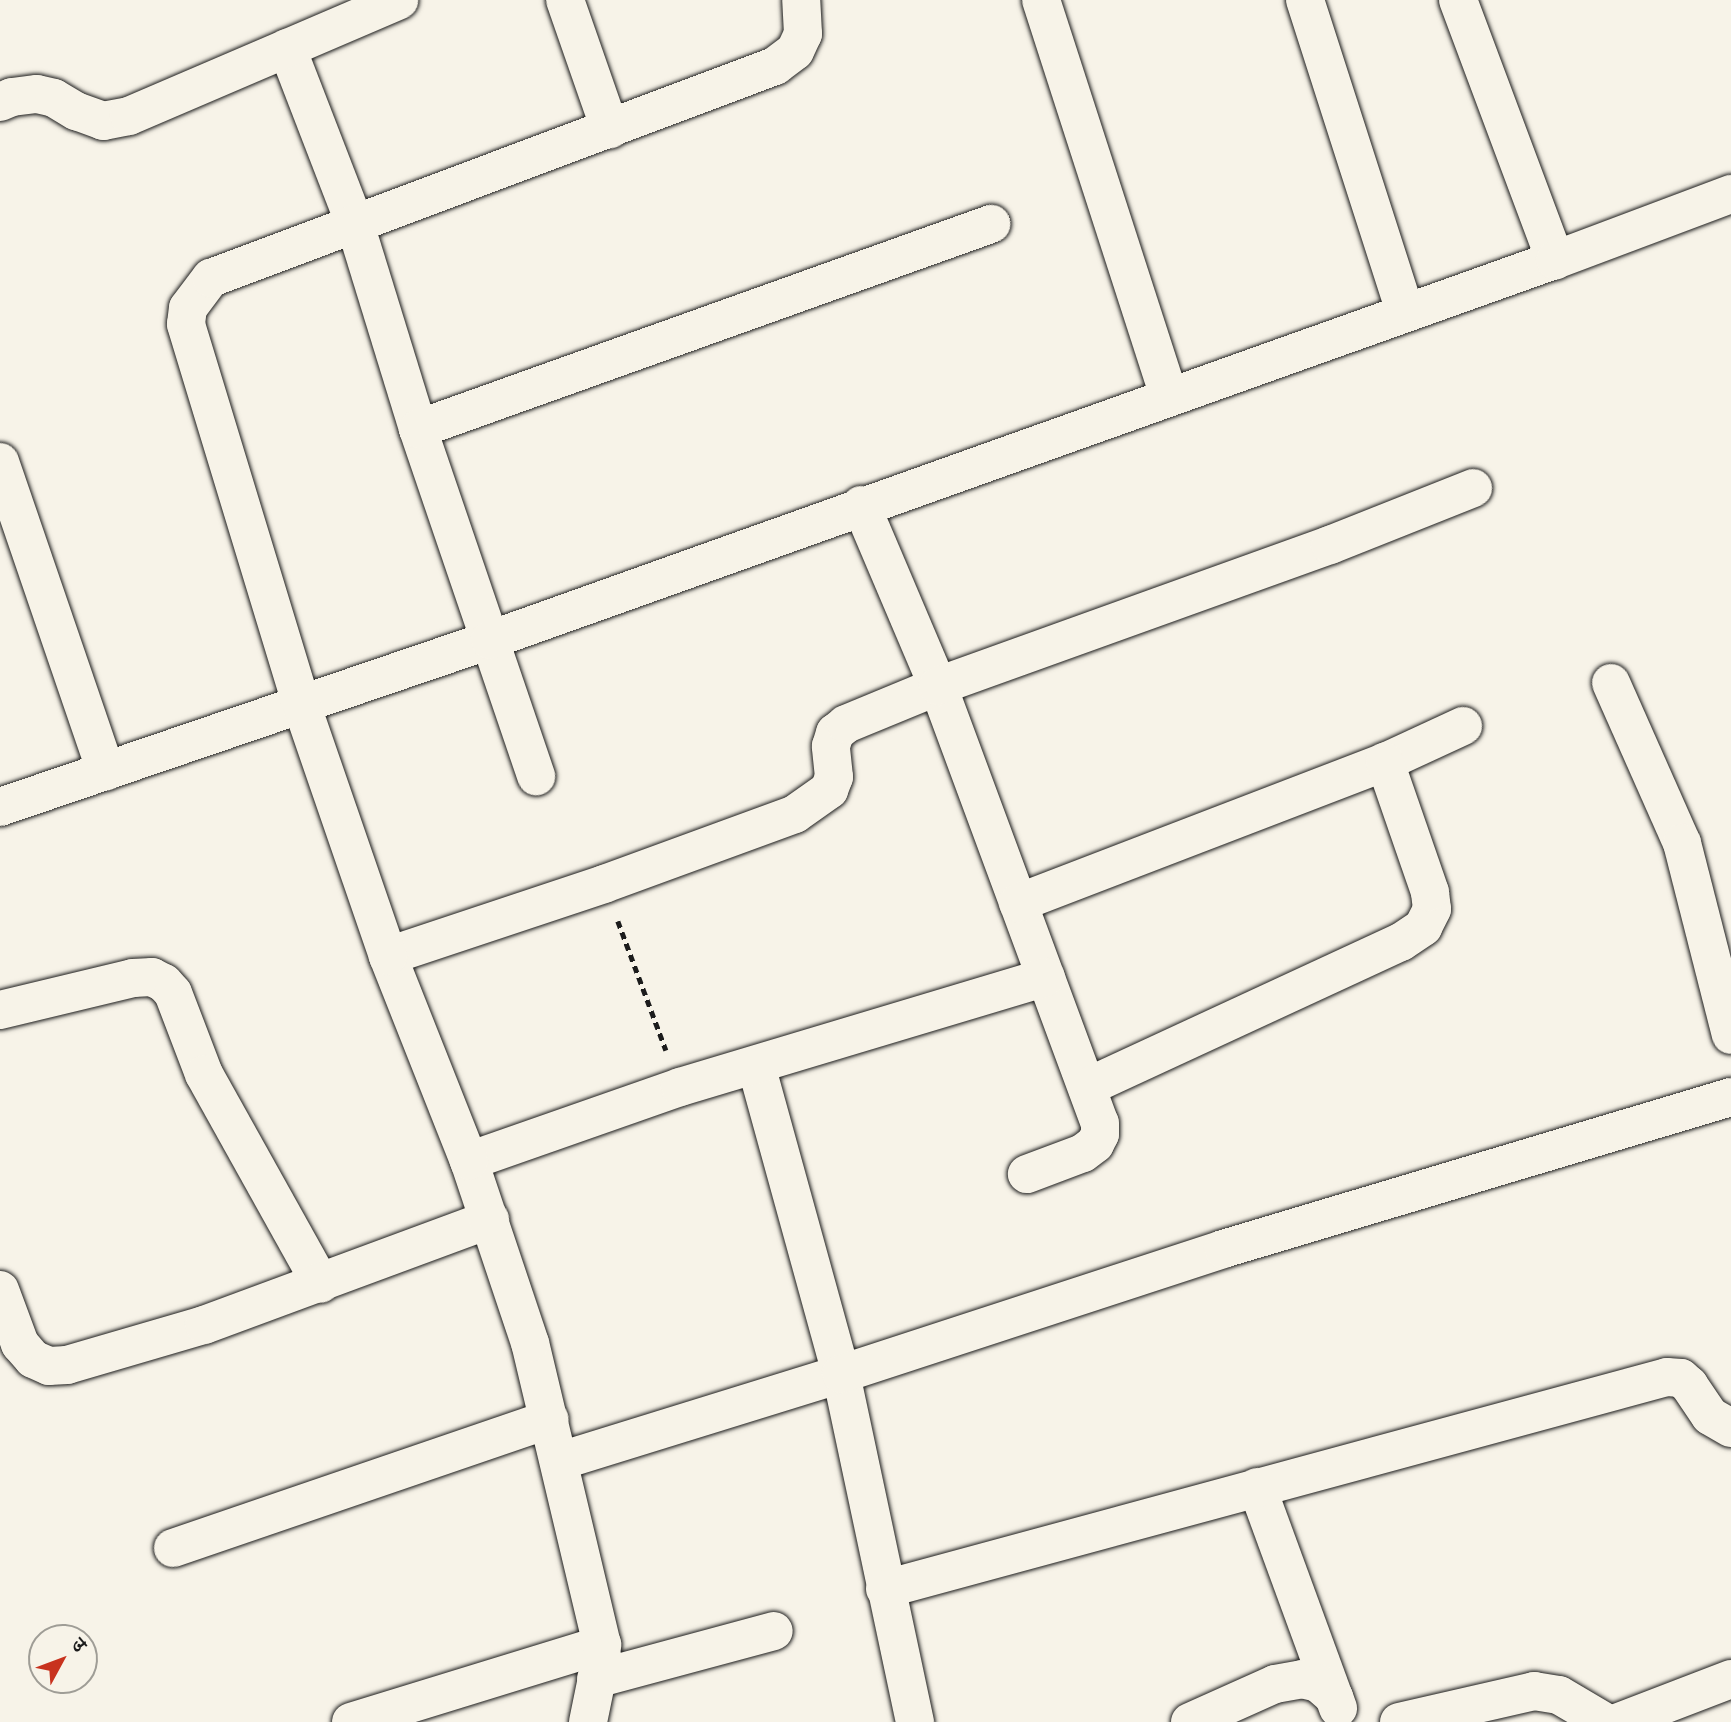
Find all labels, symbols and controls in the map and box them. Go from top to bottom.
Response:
north arrow [28,1624,98,1694]
text: उ [64,1633,91,1659]

